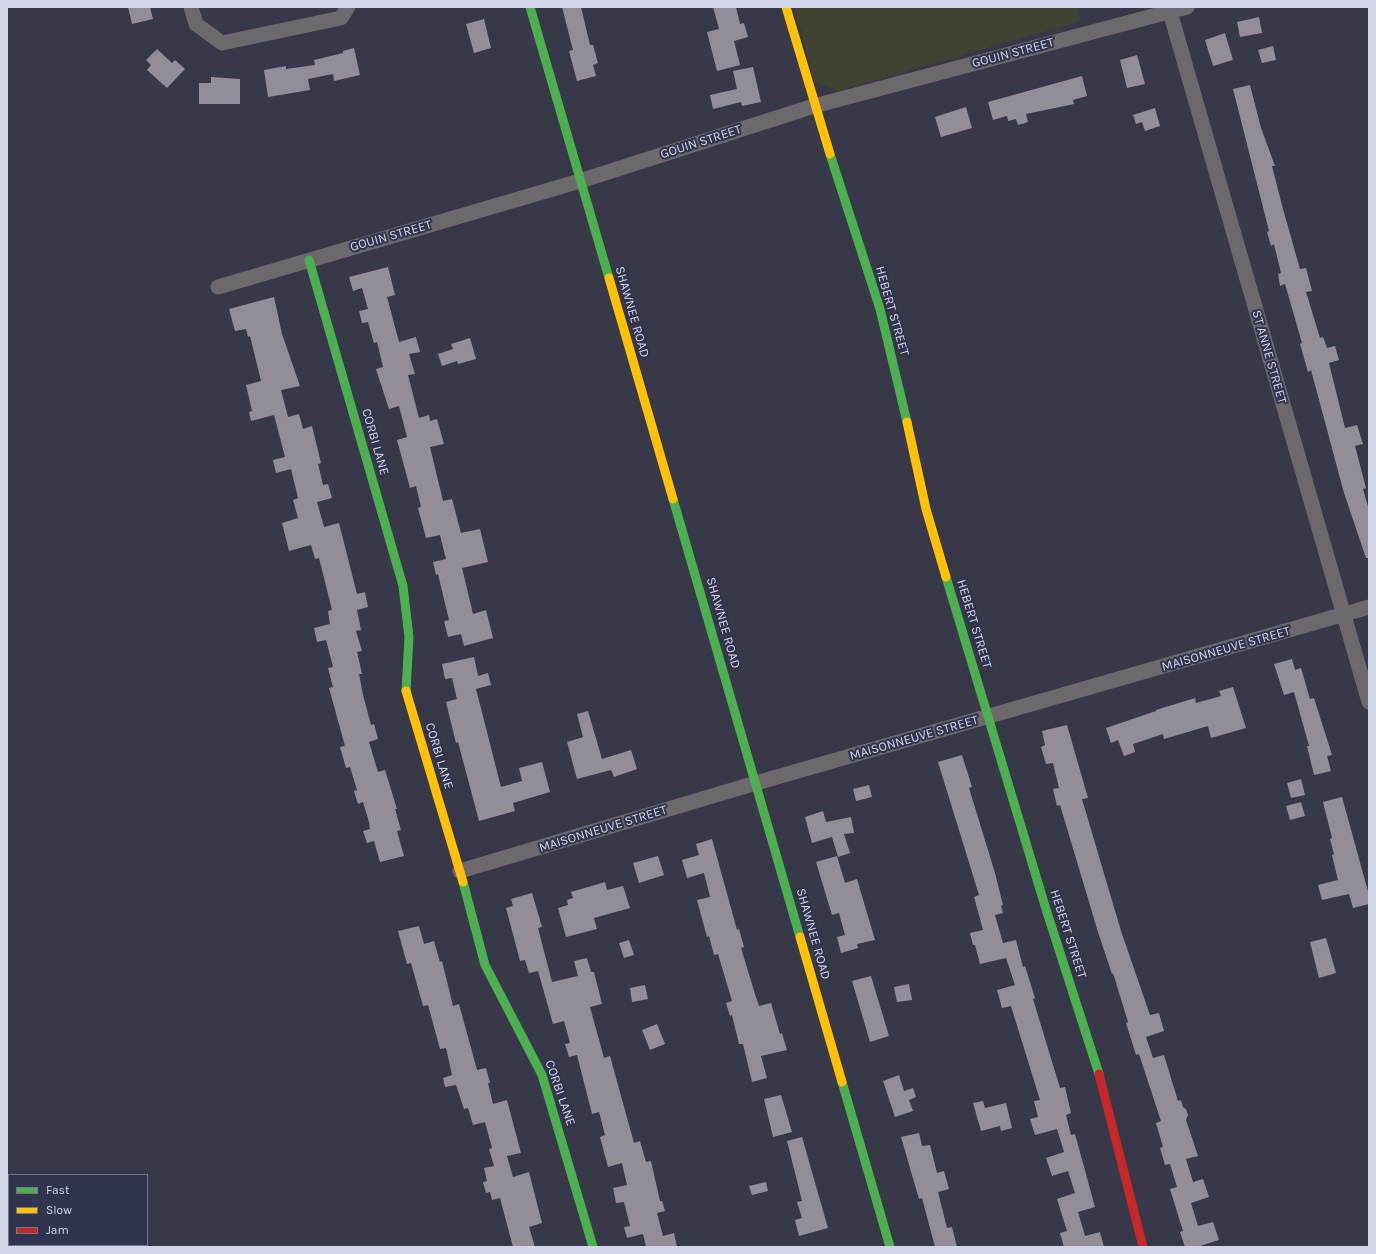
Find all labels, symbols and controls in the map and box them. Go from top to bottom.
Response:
street label: GOUIN STREET [970,35,1056,71]
street label: GOUIN STREET [658,122,744,162]
street label: GOUIN STREET [348,217,434,255]
street label: HEBERT STREET [872,264,912,358]
street label: SHAWNEE ROAD [612,265,652,359]
street label: ST ANNE STREET [1248,308,1290,406]
street label: CORBI LANE [358,407,392,477]
street label: SHAWNEE ROAD [703,576,743,670]
street label: HEBERT STREET [953,578,995,670]
street label: MAISONNEUVE STREET [1160,623,1292,675]
street label: MAISONNEUVE STREET [848,712,980,764]
street label: CORBI LANE [421,721,457,791]
street label: MAISONNEUVE STREET [537,802,669,856]
street label: SHAWNEE ROAD [793,887,833,981]
street label: HEBERT STREET [1046,888,1090,980]
street label: CORBI LANE [541,1058,579,1128]
legend [8,1174,148,1246]
text: Fast [46,1183,69,1197]
text: Slow [46,1203,72,1217]
text: Jam [46,1223,69,1237]

